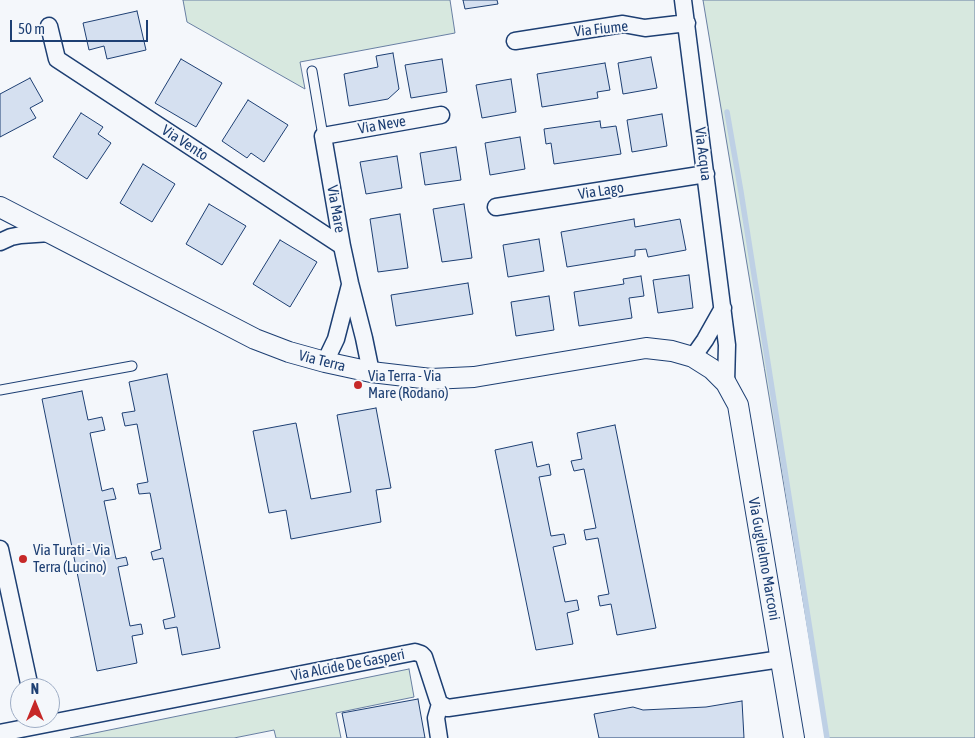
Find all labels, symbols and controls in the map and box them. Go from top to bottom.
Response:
scale bar [12,10,150,42]
street label: Via Fiume [573,17,629,41]
text: 50 m [18,20,45,37]
street label: Via Neve [357,112,407,138]
street label: Via Vento [158,121,212,165]
street label: Via Acqua [691,126,715,182]
street label: Via Lago [577,179,625,203]
street label: Via Mare [323,184,349,234]
street label: Via Terra [297,346,347,376]
place label: Via Terra - Via Mare (Rodano) [368,367,448,402]
marker: Via Terra - Via Mare (Rodano) [352,379,364,391]
street label: Via Guglielmo Marconi [744,496,784,622]
place label: Via Turati - Via Terra (Lucino) [33,541,110,576]
marker: Via Turati - Via Terra (Lucino) [17,553,29,565]
street label: Via Alcide De Gasperi [290,645,406,685]
north arrow [10,678,60,728]
text: N [31,681,39,697]

